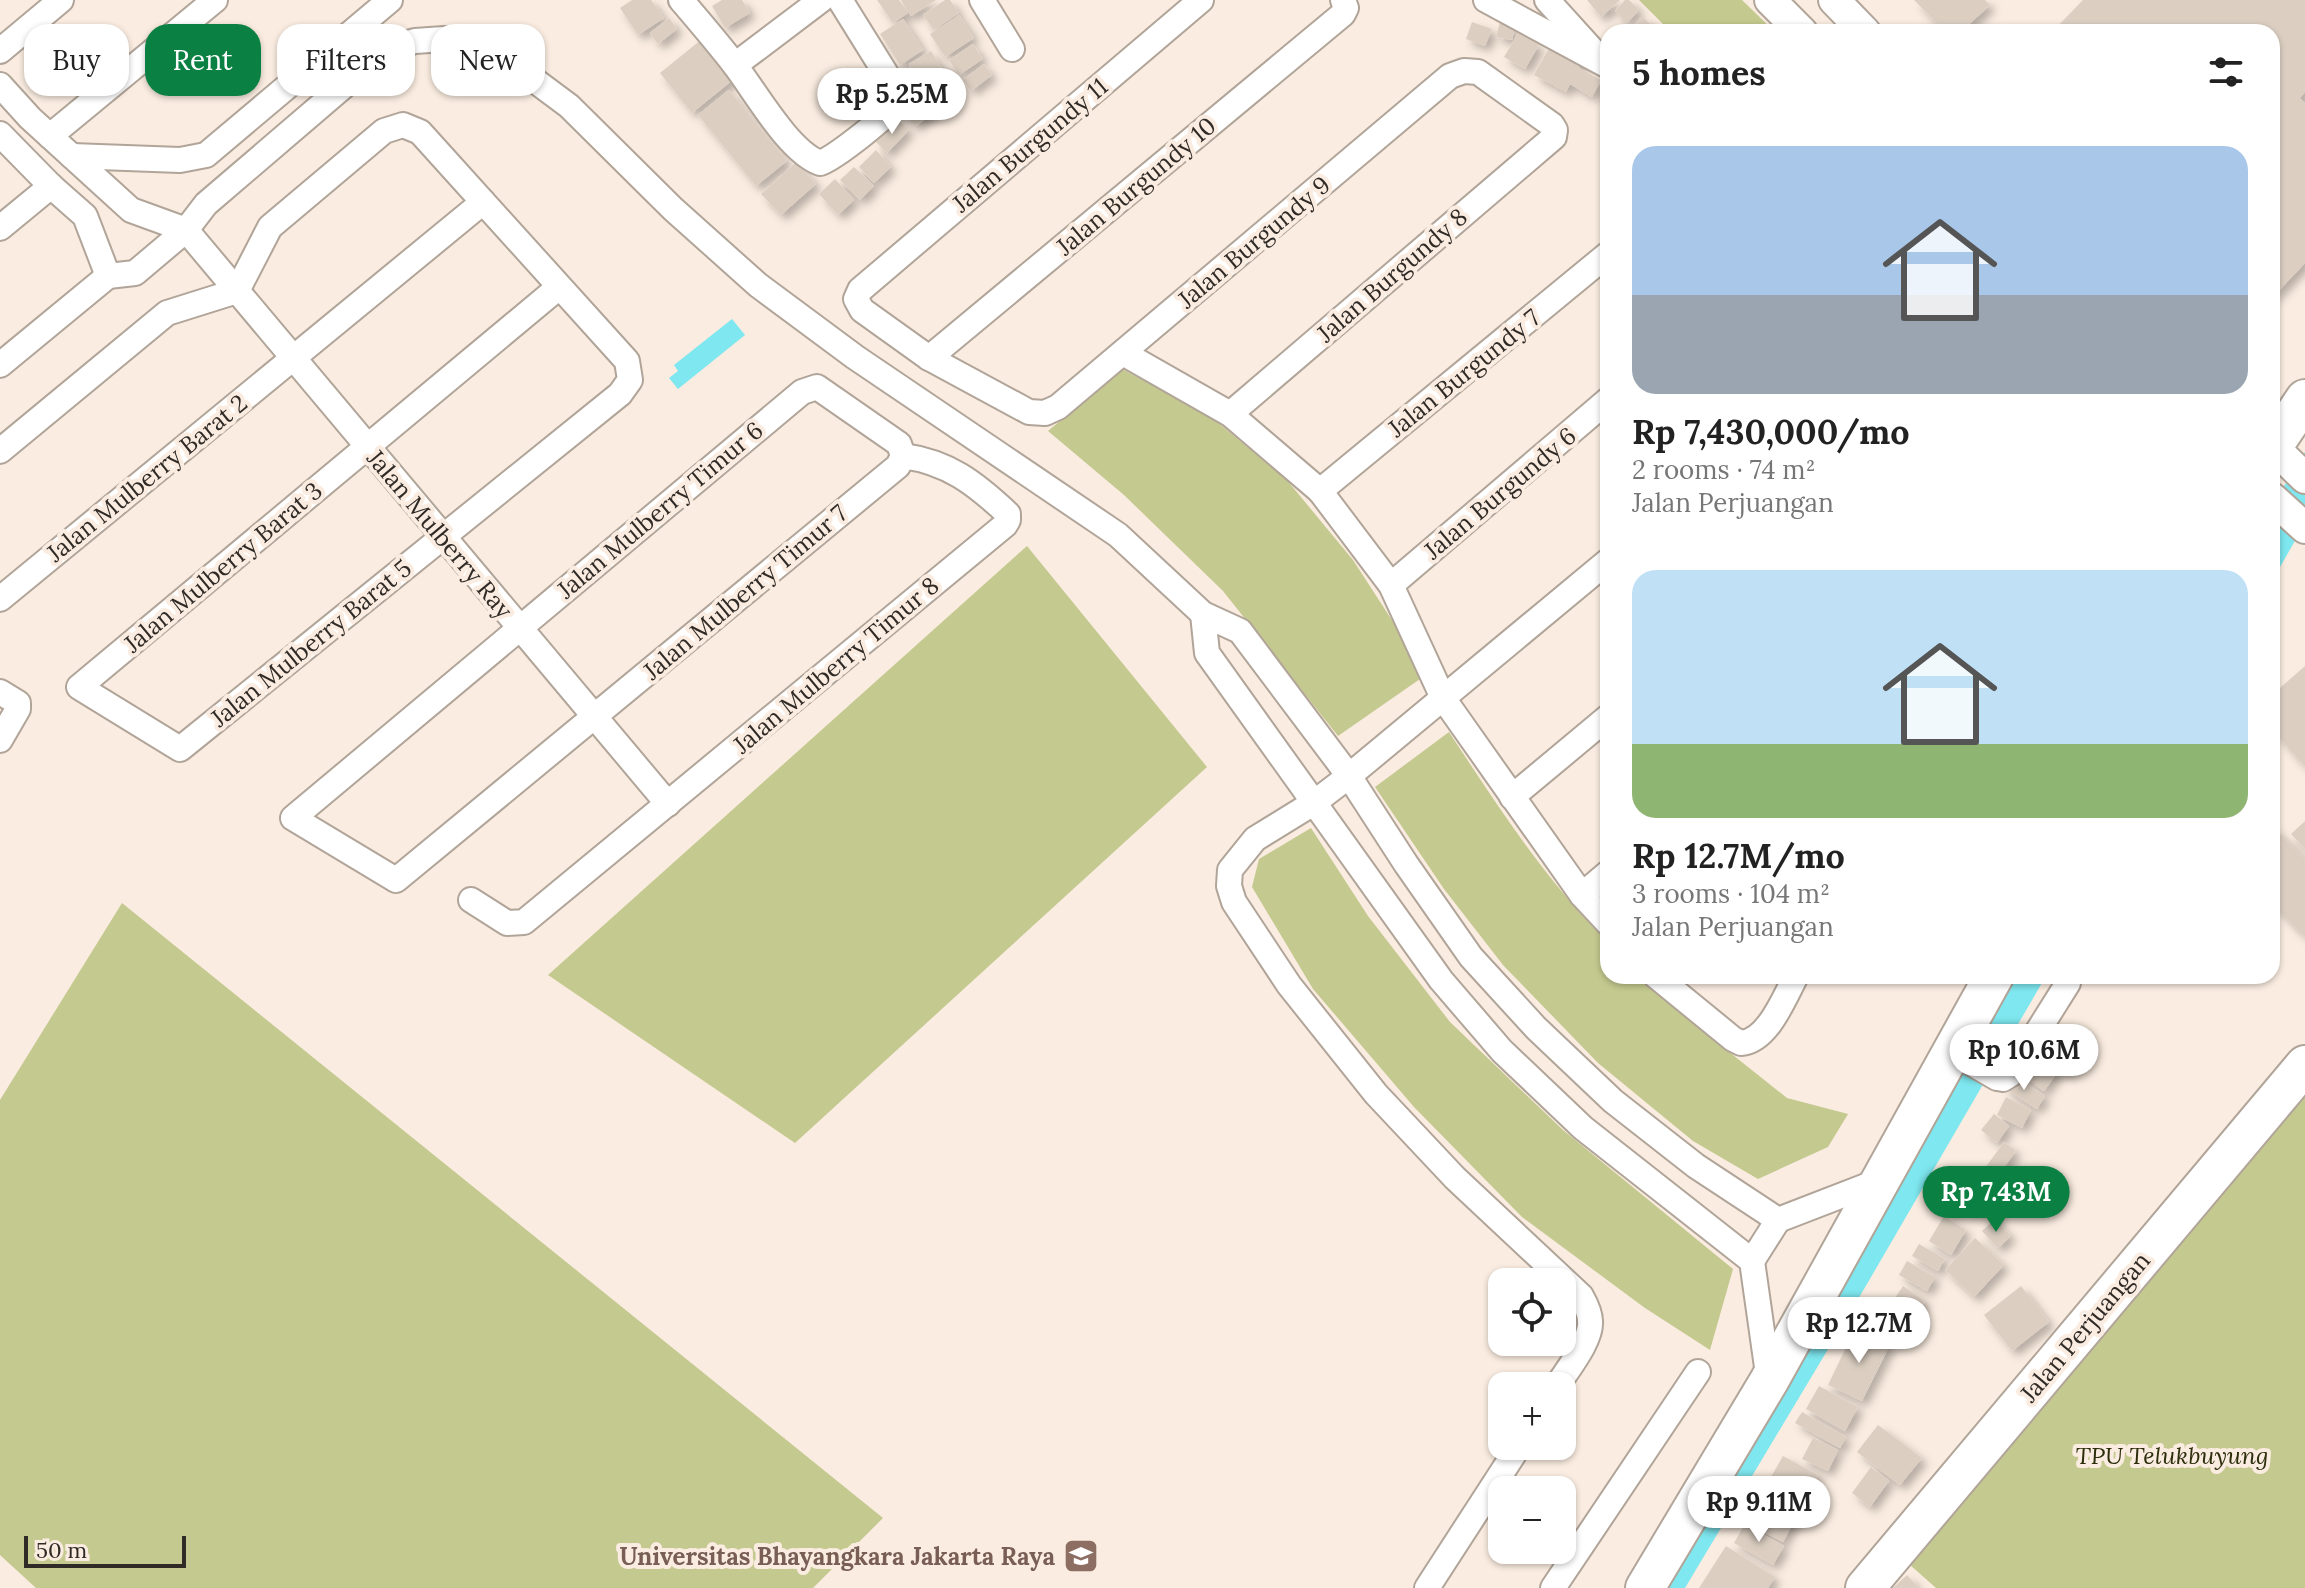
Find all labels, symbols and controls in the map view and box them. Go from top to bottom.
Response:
chip: Buy [24,24,129,96]
chip: Rent [145,24,261,96]
chip: Filters [277,24,415,96]
chip: New [431,24,545,96]
icon: filters [2204,50,2248,94]
text: 5 homes [1632,51,1766,94]
pin: Rp 5.25M [809,68,975,136]
street label: Jalan Burgundy 11 [945,71,1114,220]
text: Rp 5.25M [835,77,949,110]
street label: Jalan Burgundy 10 [1049,110,1222,263]
street label: Jalan Burgundy 9 [1171,169,1336,315]
icon: home [1868,198,2012,342]
street label: Jalan Burgundy 8 [1310,201,1473,349]
street label: Jalan Burgundy 7 [1381,302,1546,444]
street label: Jalan Mulberry Barat 2 [40,388,254,569]
text: Rp 7,430,000/mo [1632,410,1909,453]
street label: Jalan Mulberry Timur 6 [550,415,769,606]
street label: Jalan Burgundy 6 [1417,420,1582,566]
street label: Jalan Mulberry Ray [360,443,520,625]
text: 2 rooms · 74 m² [1632,453,1816,486]
street label: Jalan Mulberry Barat 3 [117,475,329,660]
text: Jalan Perjuangan [1632,486,1834,519]
street label: Jalan Mulberry Timur 7 [636,498,853,687]
street label: Jalan Mulberry Barat 5 [204,553,418,734]
street label: Jalan Mulberry Timur 8 [726,570,945,761]
icon: home [1868,622,2012,766]
text: Rp 12.7M/mo [1632,834,1845,877]
text: 3 rooms · 104 m² [1632,877,1830,910]
text: Jalan Perjuangan [1632,910,1834,943]
pin: Rp 10.6M [1941,1024,2107,1092]
text: Rp 10.6M [1967,1033,2081,1066]
pin: Rp 7.43M [1913,1166,2079,1234]
text: Rp 7.43M [1941,1175,2051,1208]
street label: Jalan Perjuangan [2013,1246,2157,1409]
map controls [1488,1268,1576,1564]
button: locate [1488,1268,1576,1356]
pin: Rp 12.7M [1776,1297,1942,1365]
text: Rp 12.7M [1805,1306,1913,1339]
button: + [1488,1372,1576,1460]
park label: TPU Telukbuyung [2075,1440,2269,1471]
button: − [1488,1476,1576,1564]
pin: Rp 9.11M [1676,1476,1842,1544]
text: Rp 9.11M [1705,1485,1813,1518]
scale bar [24,1532,186,1568]
text: 50 m [36,1536,87,1564]
school or university icon: Universitas Bhayangkara Jakarta Raya [1062,1537,1100,1575]
place label: Universitas Bhayangkara Jakarta Raya [619,1541,1055,1572]

